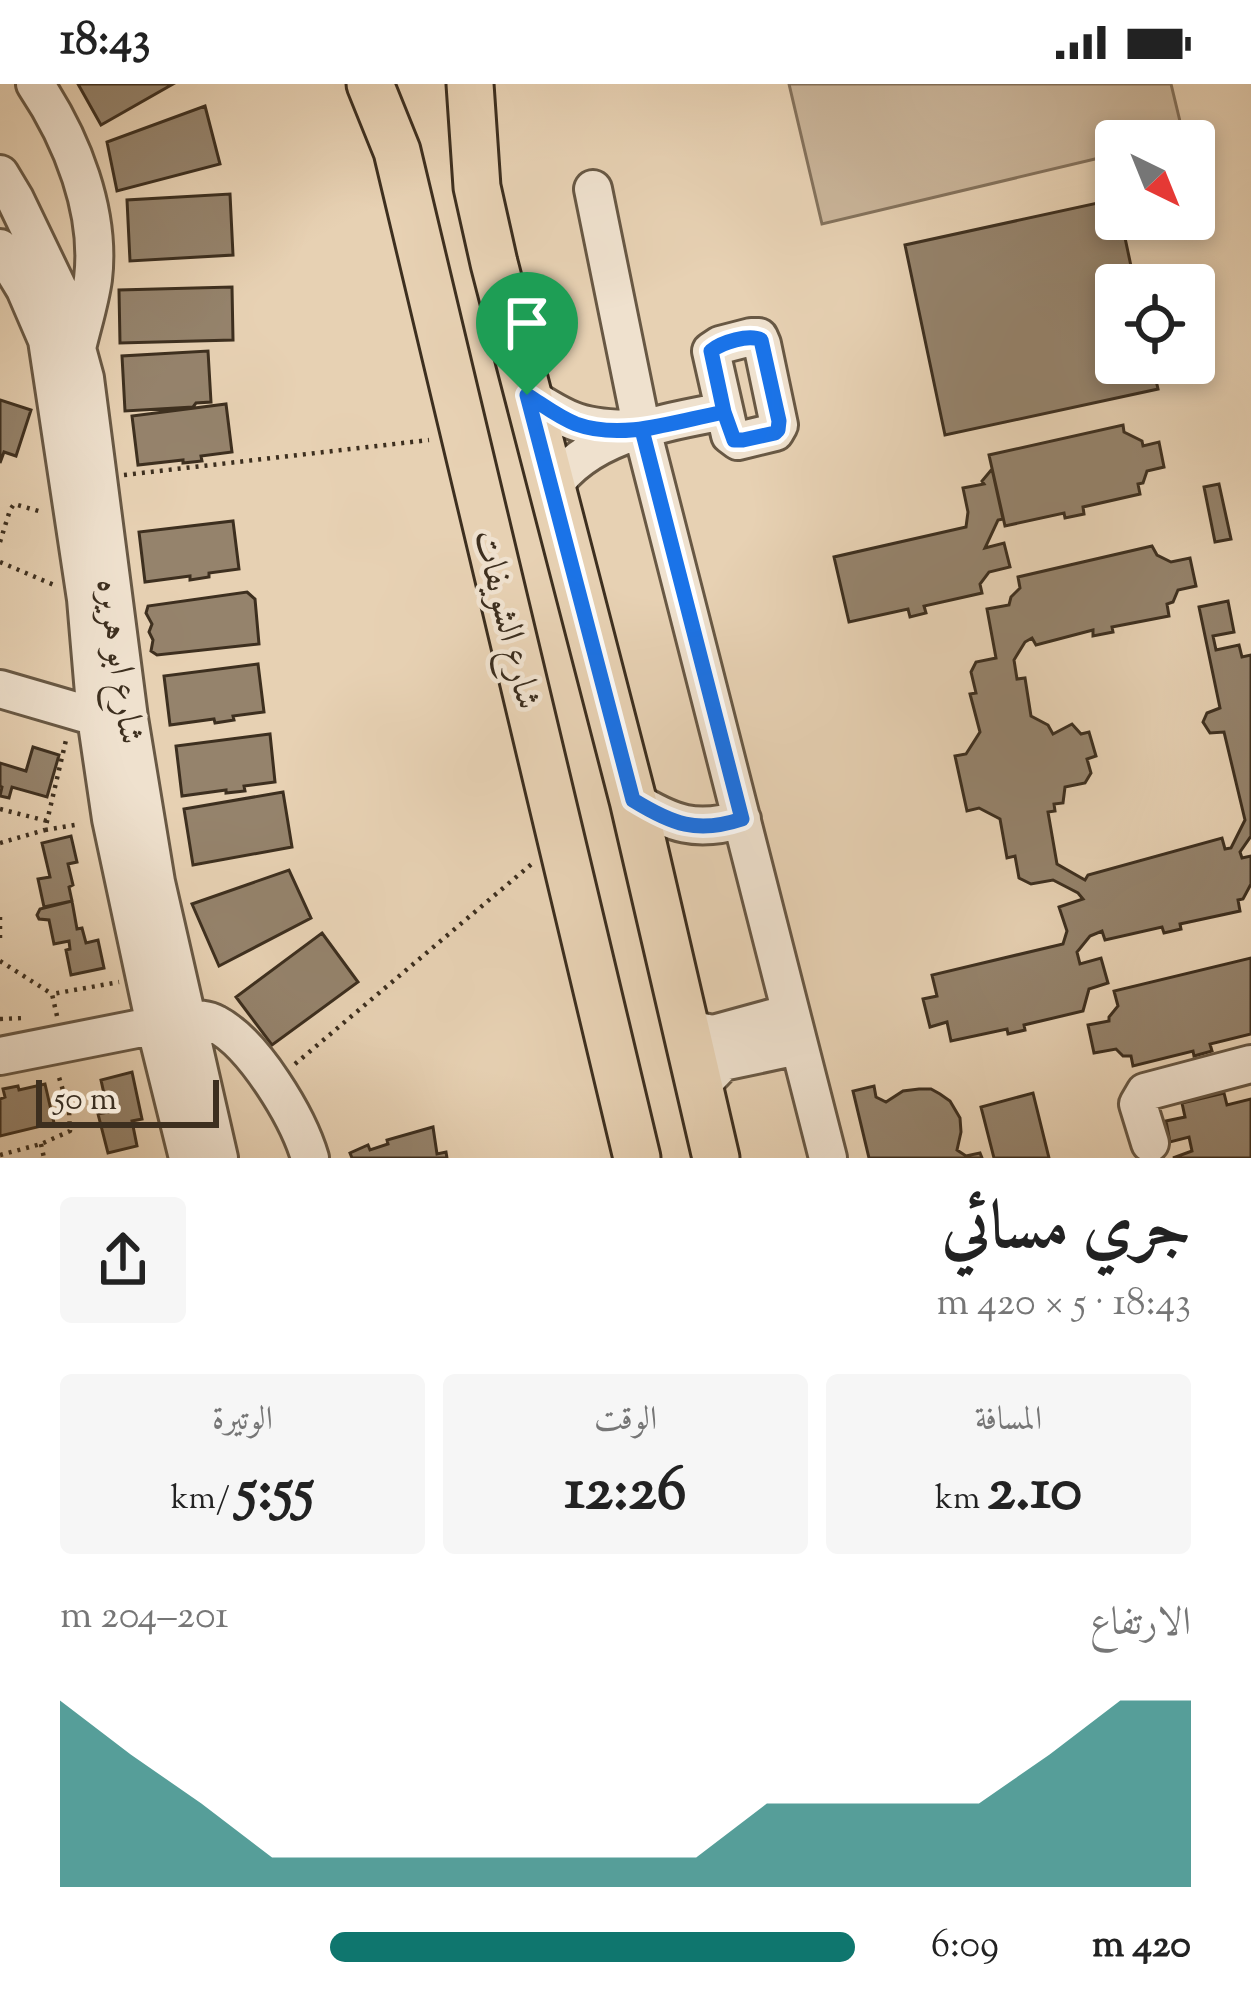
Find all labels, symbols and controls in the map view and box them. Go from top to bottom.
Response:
text: 18:43 [60,10,150,75]
north arrow [1095,120,1215,240]
map controls [1095,120,1215,384]
button: locate [1095,264,1215,384]
pin [476,272,578,395]
icon: arrive [494,290,560,356]
street label: شارع الشويفات [457,525,553,716]
street label: شارع ابو هريره [80,575,155,748]
scale bar [36,1074,219,1127]
text: 50 m [54,1077,117,1125]
text: جري مسائي [942,1184,1191,1279]
button: share [60,1197,186,1323]
text: 18:43 · 5 × 420 m [937,1277,1191,1333]
text: الوتيرة [212,1397,273,1445]
text: الوقت [594,1397,657,1445]
text: المسافة [975,1397,1042,1445]
text: 5:55 [237,1450,314,1537]
text: 12:26 [565,1450,686,1537]
text: 2.10 [987,1450,1082,1537]
text: /km [171,1476,237,1524]
text: km [935,1476,987,1524]
text: 201–204 m [60,1590,229,1646]
text: الارتفاع [1090,1597,1191,1653]
text: 6:09 [931,1919,999,1975]
text: 420 m [1092,1919,1191,1975]

